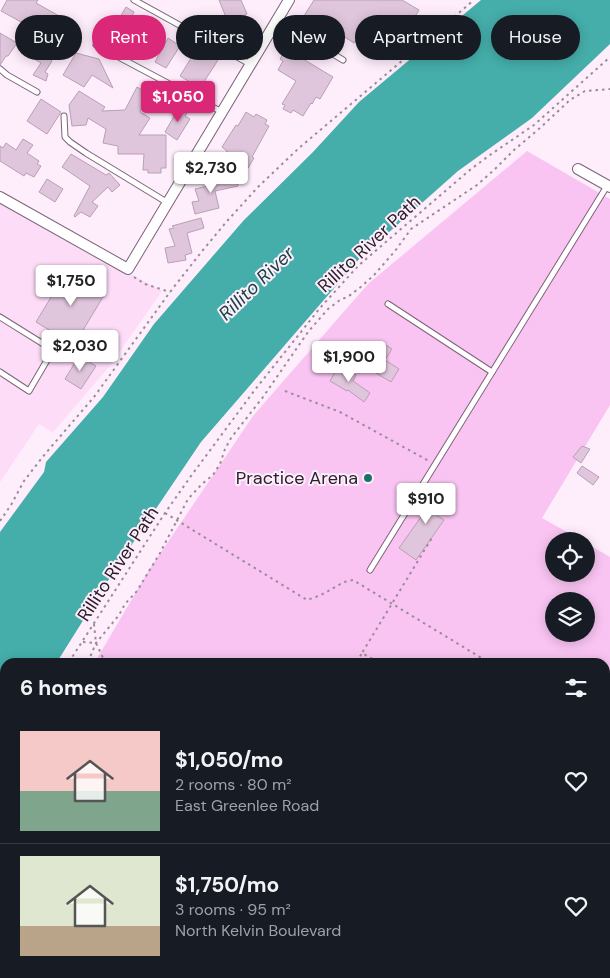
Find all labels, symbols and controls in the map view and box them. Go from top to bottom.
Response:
chip: Buy [15,15,82,60]
chip: Rent [92,15,166,60]
chip: Filters [176,15,263,60]
chip: New [273,15,345,60]
chip: Apartment [355,15,481,60]
chip: House [491,15,580,60]
pin: $1,050 [137,80,219,123]
text: $1,050 [152,86,204,107]
pin: $2,730 [170,152,252,194]
text: $2,730 [185,157,237,178]
street label: Rillito River Path [312,190,426,298]
water label: Rillito River [213,240,300,326]
pin: $1,750 [30,264,112,307]
text: $1,750 [47,270,95,291]
pin: $2,030 [39,330,121,372]
text: $2,030 [52,335,108,356]
pin: $1,900 [308,340,390,383]
text: $1,900 [323,346,375,367]
place label: Practice Arena [236,466,358,490]
marker: Practice Arena [362,472,374,484]
pin: $910 [396,482,456,525]
text: $910 [408,488,444,509]
street label: Rillito River Path [72,502,164,626]
map controls [545,532,595,642]
button: locate [545,532,595,582]
button: layers [545,592,595,642]
text: 6 homes [20,674,108,702]
icon: filters [562,674,590,702]
text: $1,050/mo [175,746,283,774]
icon: home [60,751,120,811]
icon: heart [562,767,590,795]
text: 2 rooms · 80 m² [175,774,292,795]
text: East Greenlee Road [175,795,319,816]
text: $1,750/mo [175,871,279,899]
icon: home [60,876,120,936]
icon: heart [562,892,590,920]
text: 3 rooms · 95 m² [175,899,291,920]
text: North Kelvin Boulevard [175,920,341,941]

